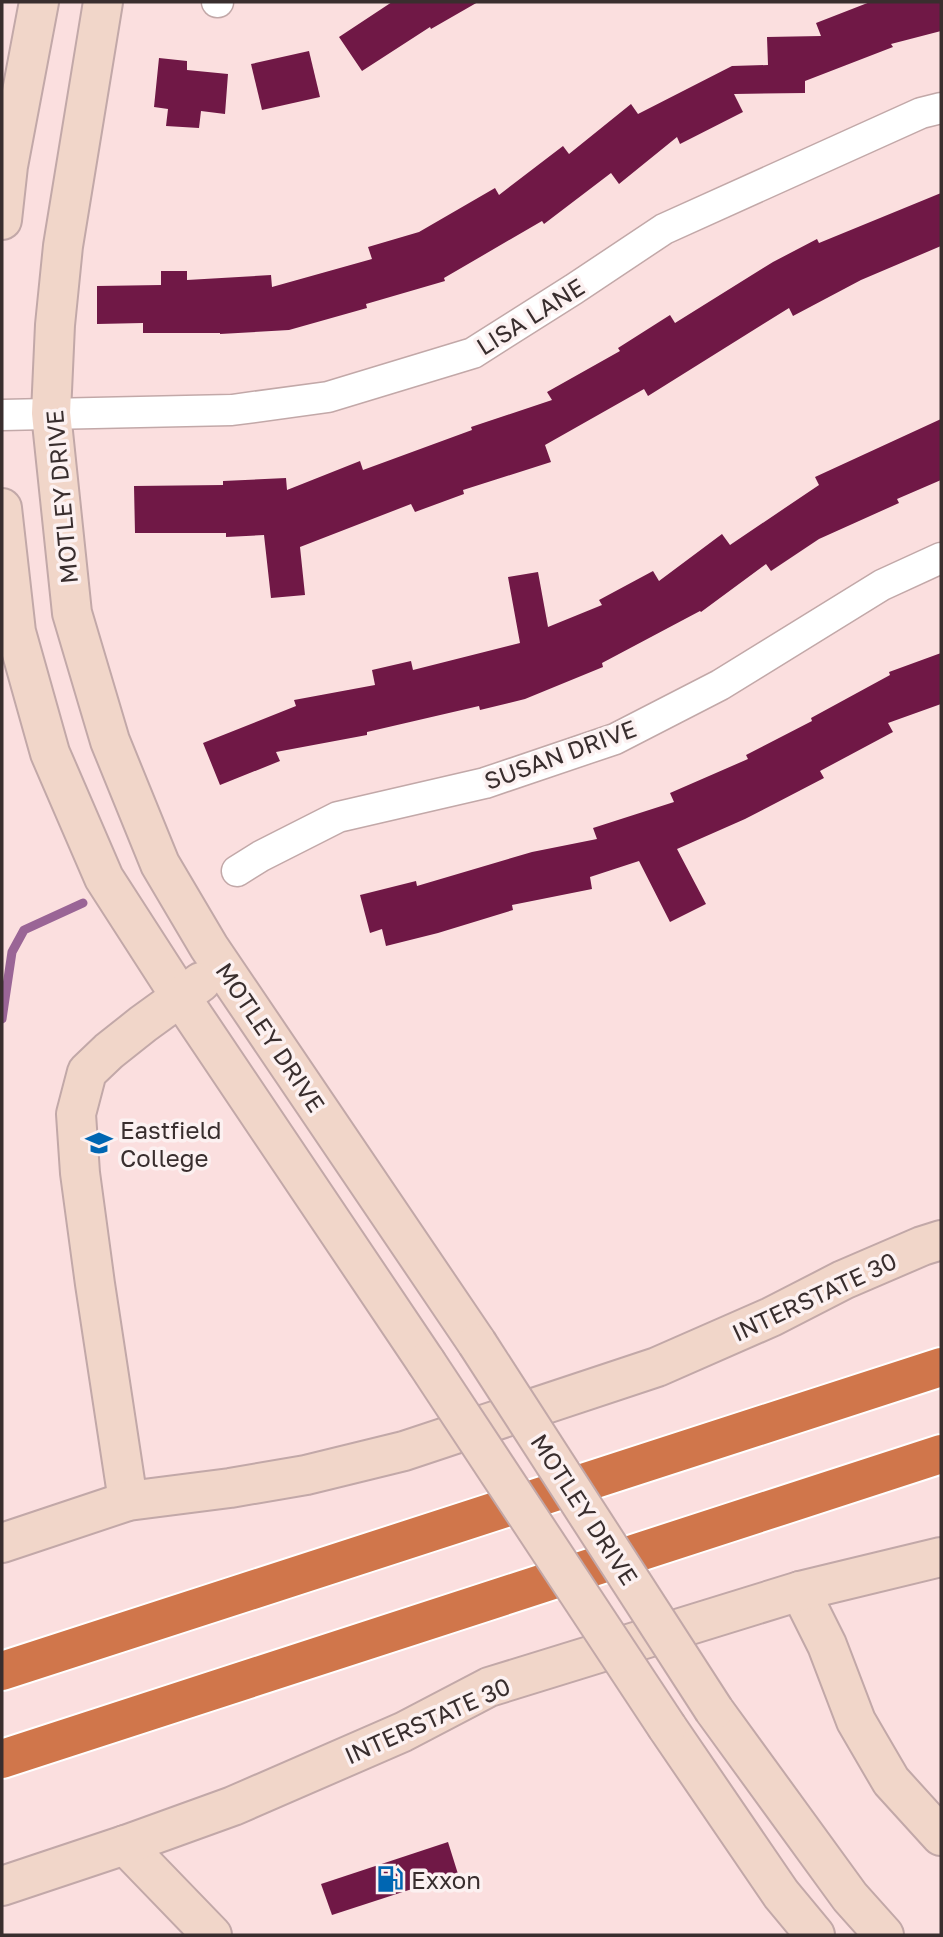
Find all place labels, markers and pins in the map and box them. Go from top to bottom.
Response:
place label: Eastfield College [120,1115,222,1172]
school or university icon: Eastfield College [84,1128,114,1158]
fuel station icon: Exxon [375,1864,405,1894]
place label: Exxon [411,1865,481,1894]

